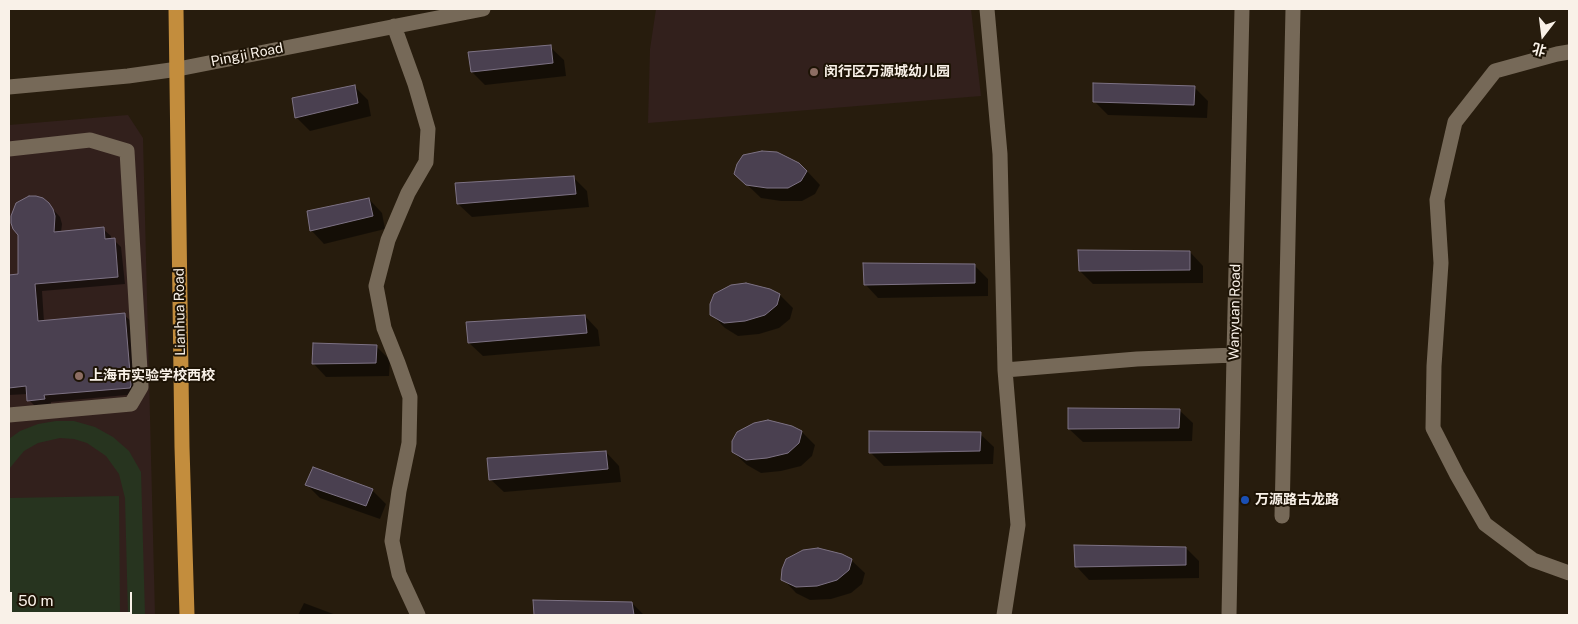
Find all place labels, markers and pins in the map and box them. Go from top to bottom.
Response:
place label: 闵行区万源城幼儿园 [824,64,950,80]
marker: 闵行区万源城幼儿园 [808,66,820,78]
place label: 上海市实验学校西校 [89,368,215,384]
marker: 上海市实验学校西校 [73,370,85,382]
place label: 万源路古龙路 [1255,492,1339,508]
marker: 万源路古龙路 [1239,494,1251,506]

